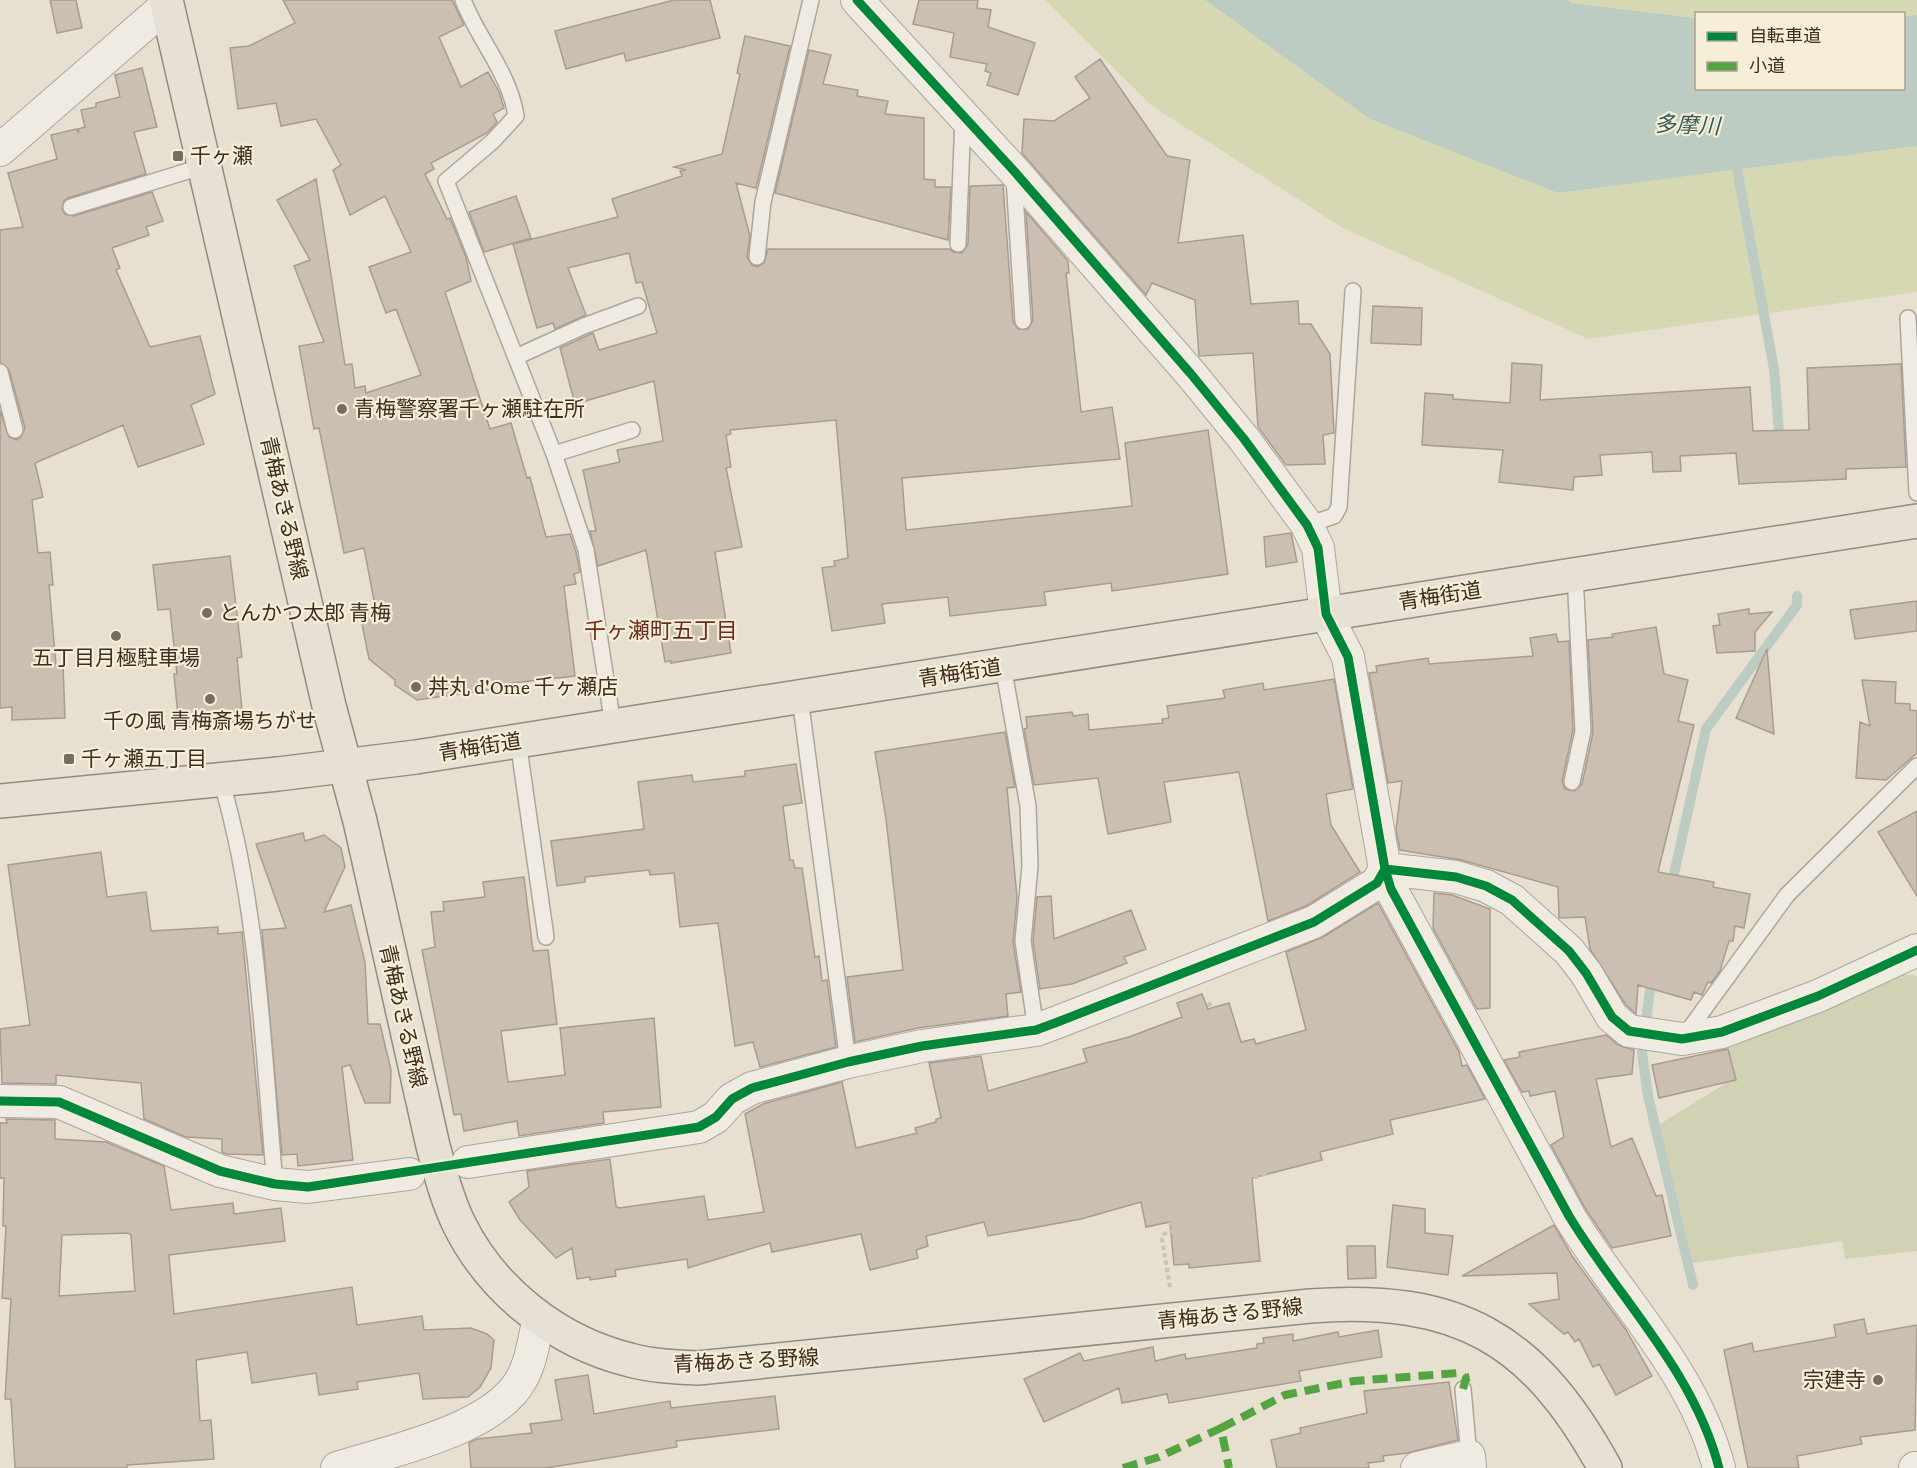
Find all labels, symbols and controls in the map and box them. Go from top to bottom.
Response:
legend [1695,12,1905,90]
text: 自転車道 [1749,26,1821,46]
text: 小道 [1749,56,1785,76]
water label: 多摩川 [1654,111,1722,139]
place label: 千ヶ瀬 [190,144,253,168]
marker: 千ヶ瀬 [171,149,185,163]
place label: 青梅警察署千ヶ瀬駐在所 [354,397,585,421]
marker: 青梅警察署千ヶ瀬駐在所 [335,402,349,416]
street label: 青梅あきる野線 [256,434,312,582]
street label: 青梅街道 [1397,578,1483,614]
place label: とんかつ太郎 青梅 [219,601,391,625]
marker: とんかつ太郎 青梅 [200,606,214,620]
district label: 千ヶ瀬町五丁目 [584,618,738,643]
marker: 五丁目月極駐車場 [109,629,123,643]
place label: 五丁目月極駐車場 [32,646,200,670]
street label: 青梅街道 [917,655,1003,691]
place label: 丼丸 d'Ome 千ヶ瀬店 [428,675,618,699]
marker: 丼丸 d'Ome 千ヶ瀬店 [409,680,423,694]
marker: 千の風 青梅斎場ちがせ [203,692,217,706]
place label: 千の風 青梅斎場ちがせ [103,709,317,733]
street label: 青梅街道 [437,729,523,765]
place label: 千ヶ瀬五丁目 [81,747,207,771]
marker: 千ヶ瀬五丁目 [62,752,76,766]
street label: 青梅あきる野線 [375,942,431,1090]
street label: 青梅あきる野線 [1156,1294,1304,1334]
street label: 青梅あきる野線 [672,1345,820,1377]
place label: 宗建寺 [1803,1368,1866,1392]
marker: 宗建寺 [1871,1373,1885,1387]

